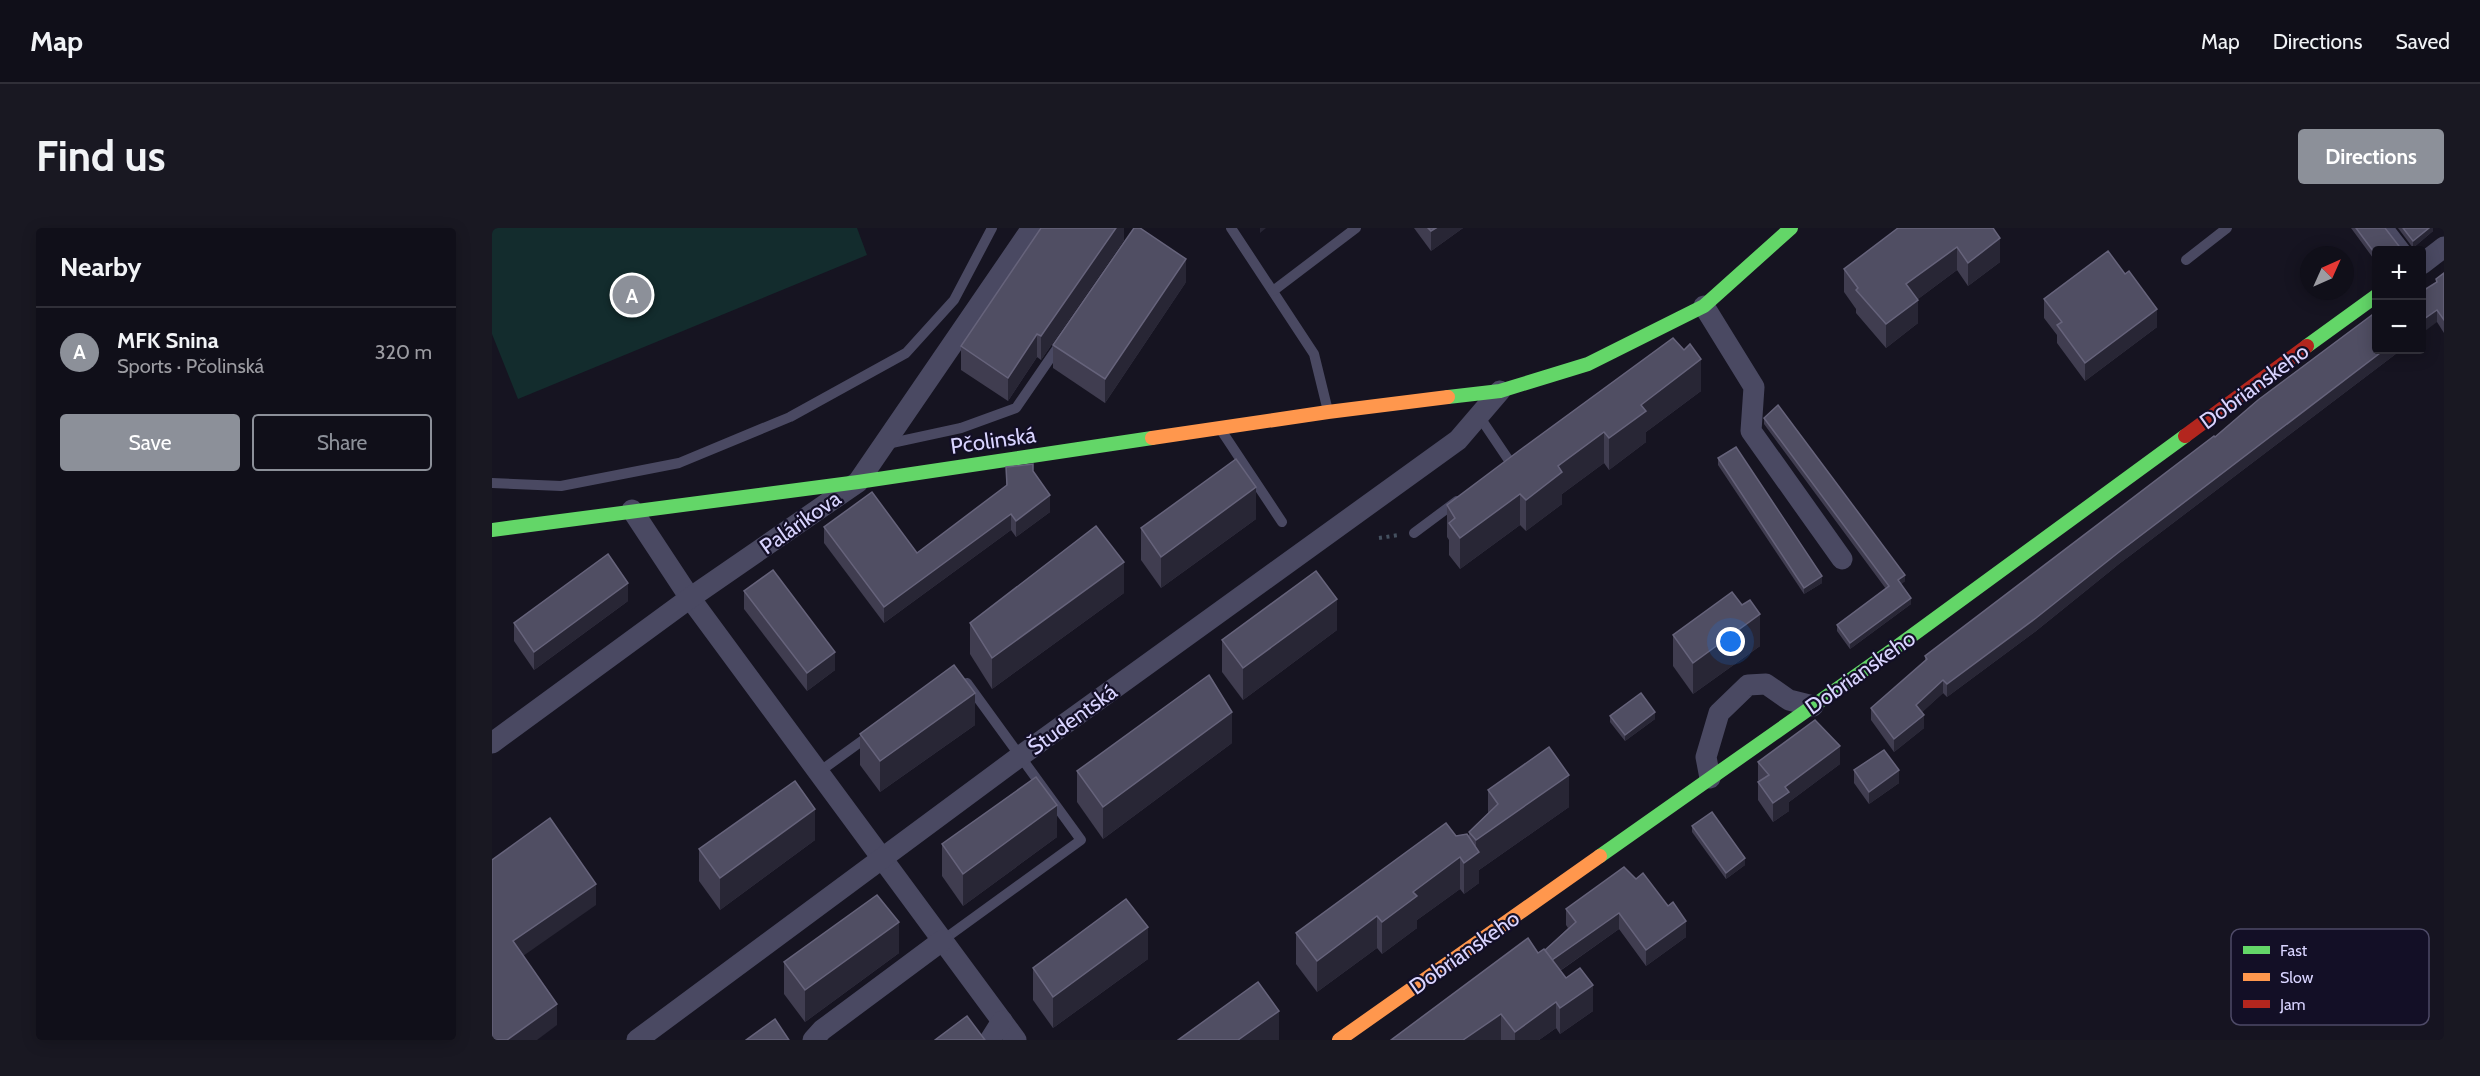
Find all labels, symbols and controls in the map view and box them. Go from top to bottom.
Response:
text: Map [30,24,83,58]
text: Map [2201,29,2240,54]
text: Directions [2273,29,2362,54]
text: Saved [2395,29,2450,54]
button: Directions [2298,129,2444,184]
text: Find us [36,130,165,182]
north arrow [2300,246,2354,300]
map controls [2372,246,2426,354]
button: + [2372,246,2426,300]
text: Nearby [60,251,141,283]
pin: A [612,272,652,318]
button: − [2372,300,2426,354]
text: MFK Snina [117,327,219,354]
street label: Dobrianskeho [2194,338,2314,435]
text: A [73,340,86,364]
text: 320 m [375,340,432,364]
text: Sports · Pčolinská [117,354,264,378]
button: Save [60,414,240,471]
button: Share [252,414,432,471]
street label: Pčolinská [948,421,1038,460]
street label: Palárikova [755,485,846,560]
street label: Dobrianskeho [1800,625,1921,720]
your location [1716,627,1745,656]
street label: Študentská [1022,678,1123,761]
street label: Dobrianskeho [1404,905,1525,1000]
legend [2231,929,2429,1025]
text: Fast [2280,941,2308,960]
text: Slow [2280,968,2314,987]
text: Jam [2279,995,2306,1014]

